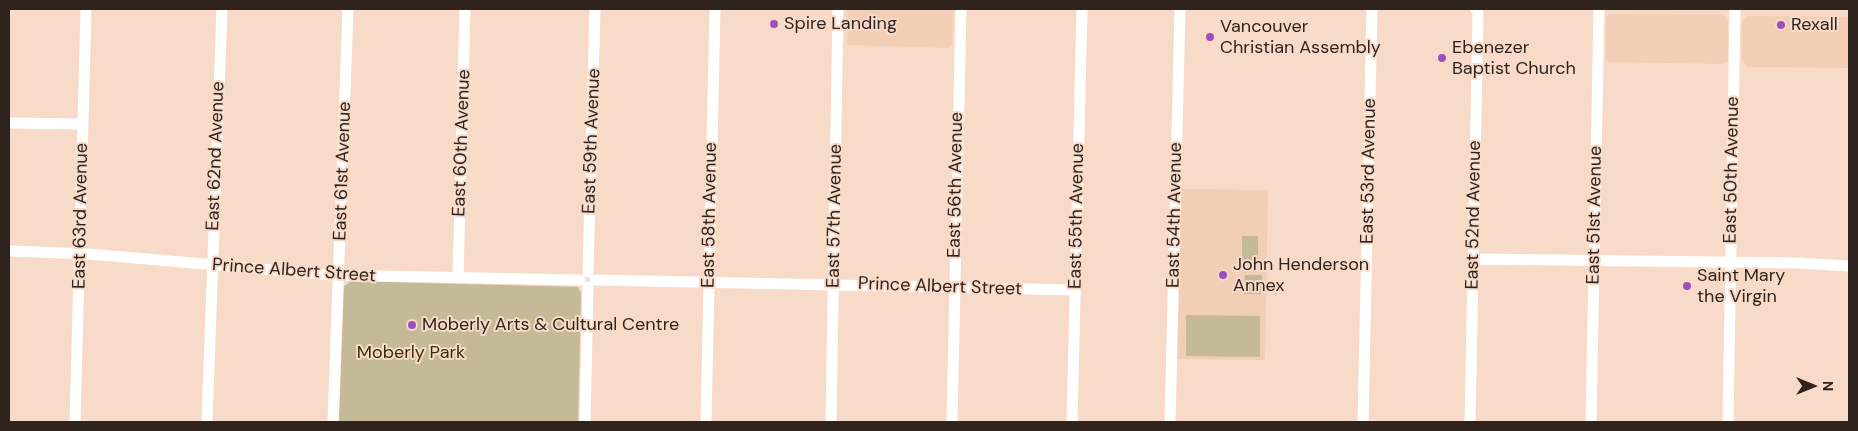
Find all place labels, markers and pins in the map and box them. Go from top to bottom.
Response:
place label: Spire Landing [784,13,897,35]
place label: Rexall [1791,14,1838,36]
place label: Vancouver Christian Assembly [1220,16,1381,58]
marker: Spire Landing [768,18,780,30]
marker: Rexall [1775,19,1787,31]
marker: Vancouver Christian Assembly [1204,31,1216,43]
place label: Ebenezer Baptist Church [1452,37,1576,80]
marker: Ebenezer Baptist Church [1436,52,1448,64]
place label: John Henderson Annex [1233,254,1369,296]
place label: Saint Mary the Virgin [1697,265,1785,308]
marker: John Henderson Annex [1217,269,1229,281]
marker: Saint Mary the Virgin [1681,280,1693,292]
place label: Moberly Arts & Cultural Centre [422,314,679,336]
marker: Moberly Arts & Cultural Centre [406,319,418,331]

